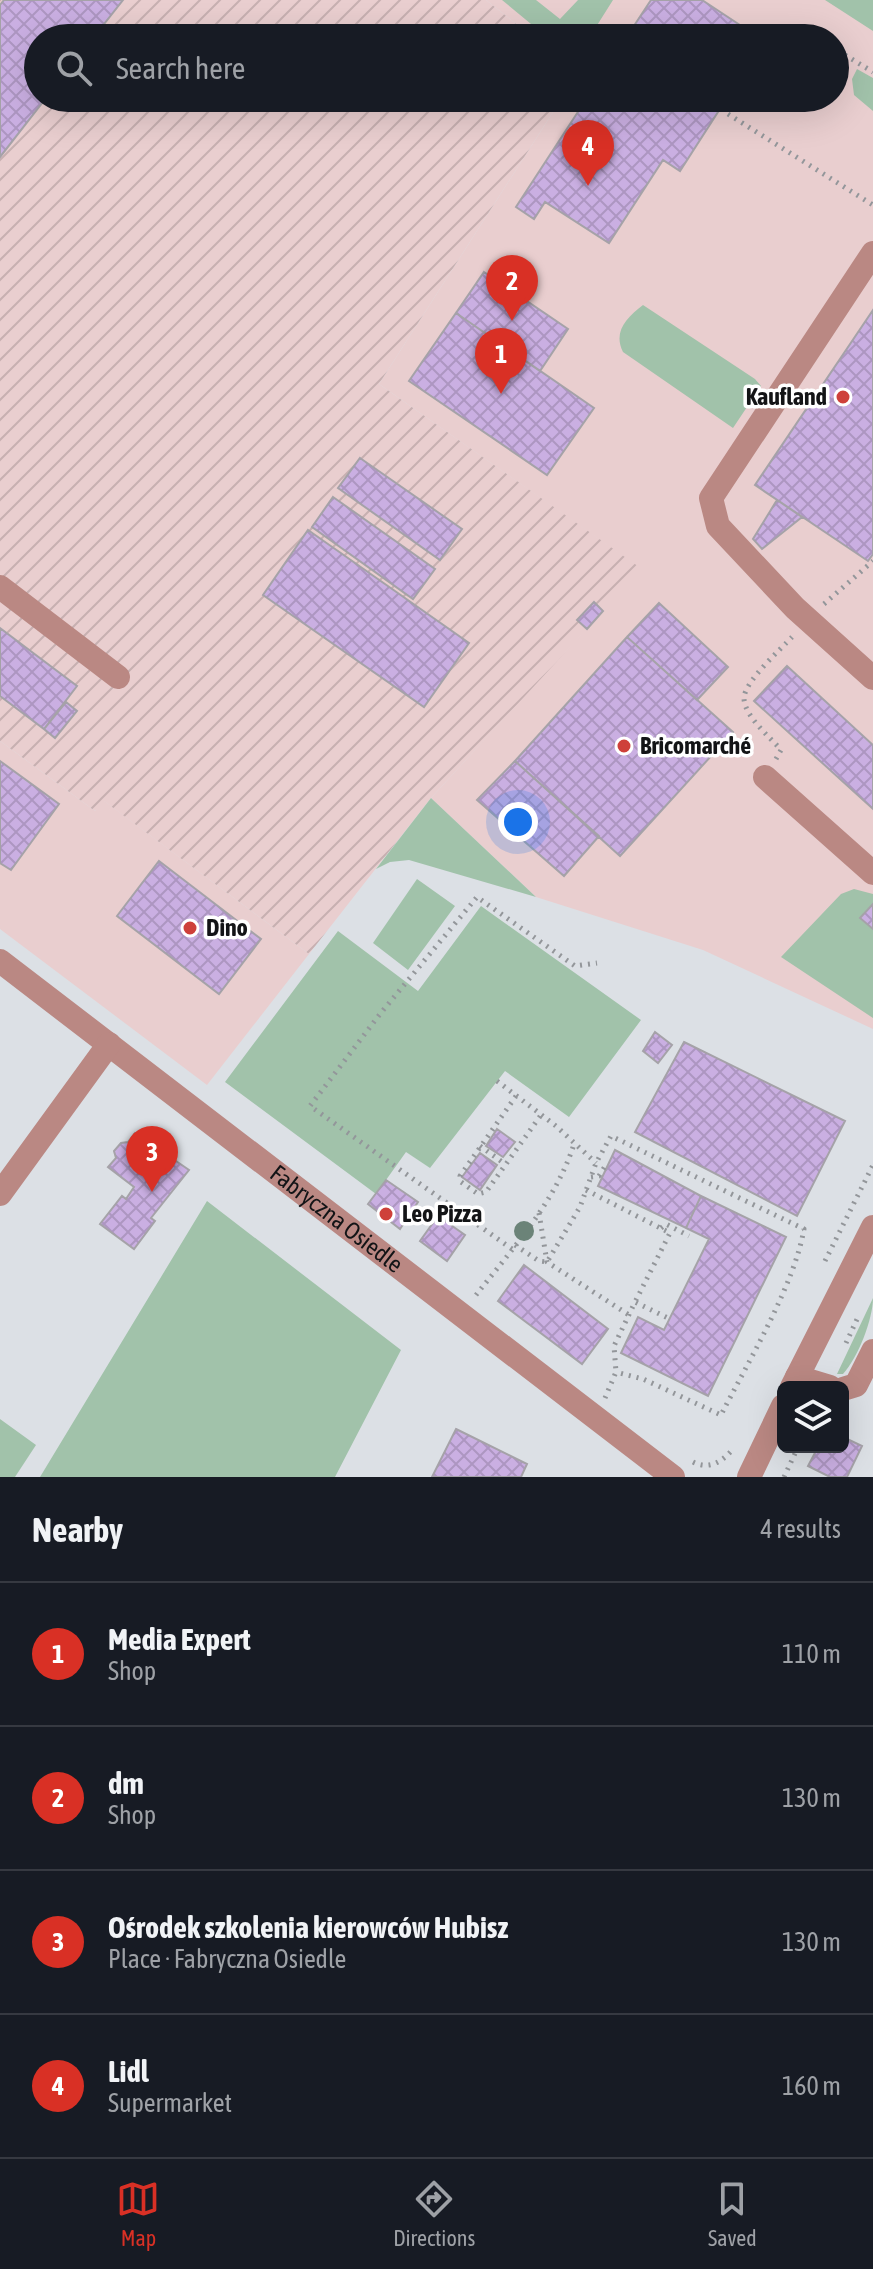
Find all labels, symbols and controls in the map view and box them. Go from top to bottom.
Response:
search box [24,24,849,112]
icon: search [52,46,96,90]
text: Search here [116,51,245,85]
pin: 4 [562,120,614,186]
pin: 2 [486,255,538,321]
pin: 1 [475,328,527,394]
place label: Kaufland [746,383,827,410]
marker: Kaufland [834,388,852,406]
place label: Bricomarché [640,732,751,759]
marker: Bricomarché [615,737,633,755]
your location [498,802,538,842]
place label: Dino [206,914,248,941]
marker: Dino [181,919,199,937]
pin: 3 [126,1126,178,1192]
street label: Fabryczna Osiedle [265,1159,408,1278]
place label: Leo Pizza [402,1200,482,1227]
marker: Leo Pizza [377,1205,395,1223]
map controls [777,1381,849,1453]
button: layers [777,1381,849,1453]
text: Nearby [32,1510,123,1549]
text: 4 results [760,1514,841,1544]
text: Media Expert [108,1622,251,1656]
text: 1 [52,1639,64,1669]
text: 110 m [782,1639,841,1669]
text: Shop [108,1656,156,1686]
text: dm [108,1766,144,1800]
text: 2 [52,1783,64,1813]
text: 130 m [782,1783,841,1813]
text: Shop [108,1800,156,1830]
text: Ośrodek szkolenia kierowców Hubisz [108,1910,508,1944]
text: 3 [52,1927,64,1957]
text: 130 m [782,1927,841,1957]
text: Place · Fabryczna Osiedle [108,1944,346,1974]
text: Lidl [108,2054,149,2088]
text: 4 [52,2071,64,2101]
text: 160 m [782,2071,841,2101]
text: Supermarket [108,2088,232,2118]
tab: Map [116,2177,160,2251]
tab: Directions [393,2177,475,2251]
tab: Saved [708,2177,757,2251]

